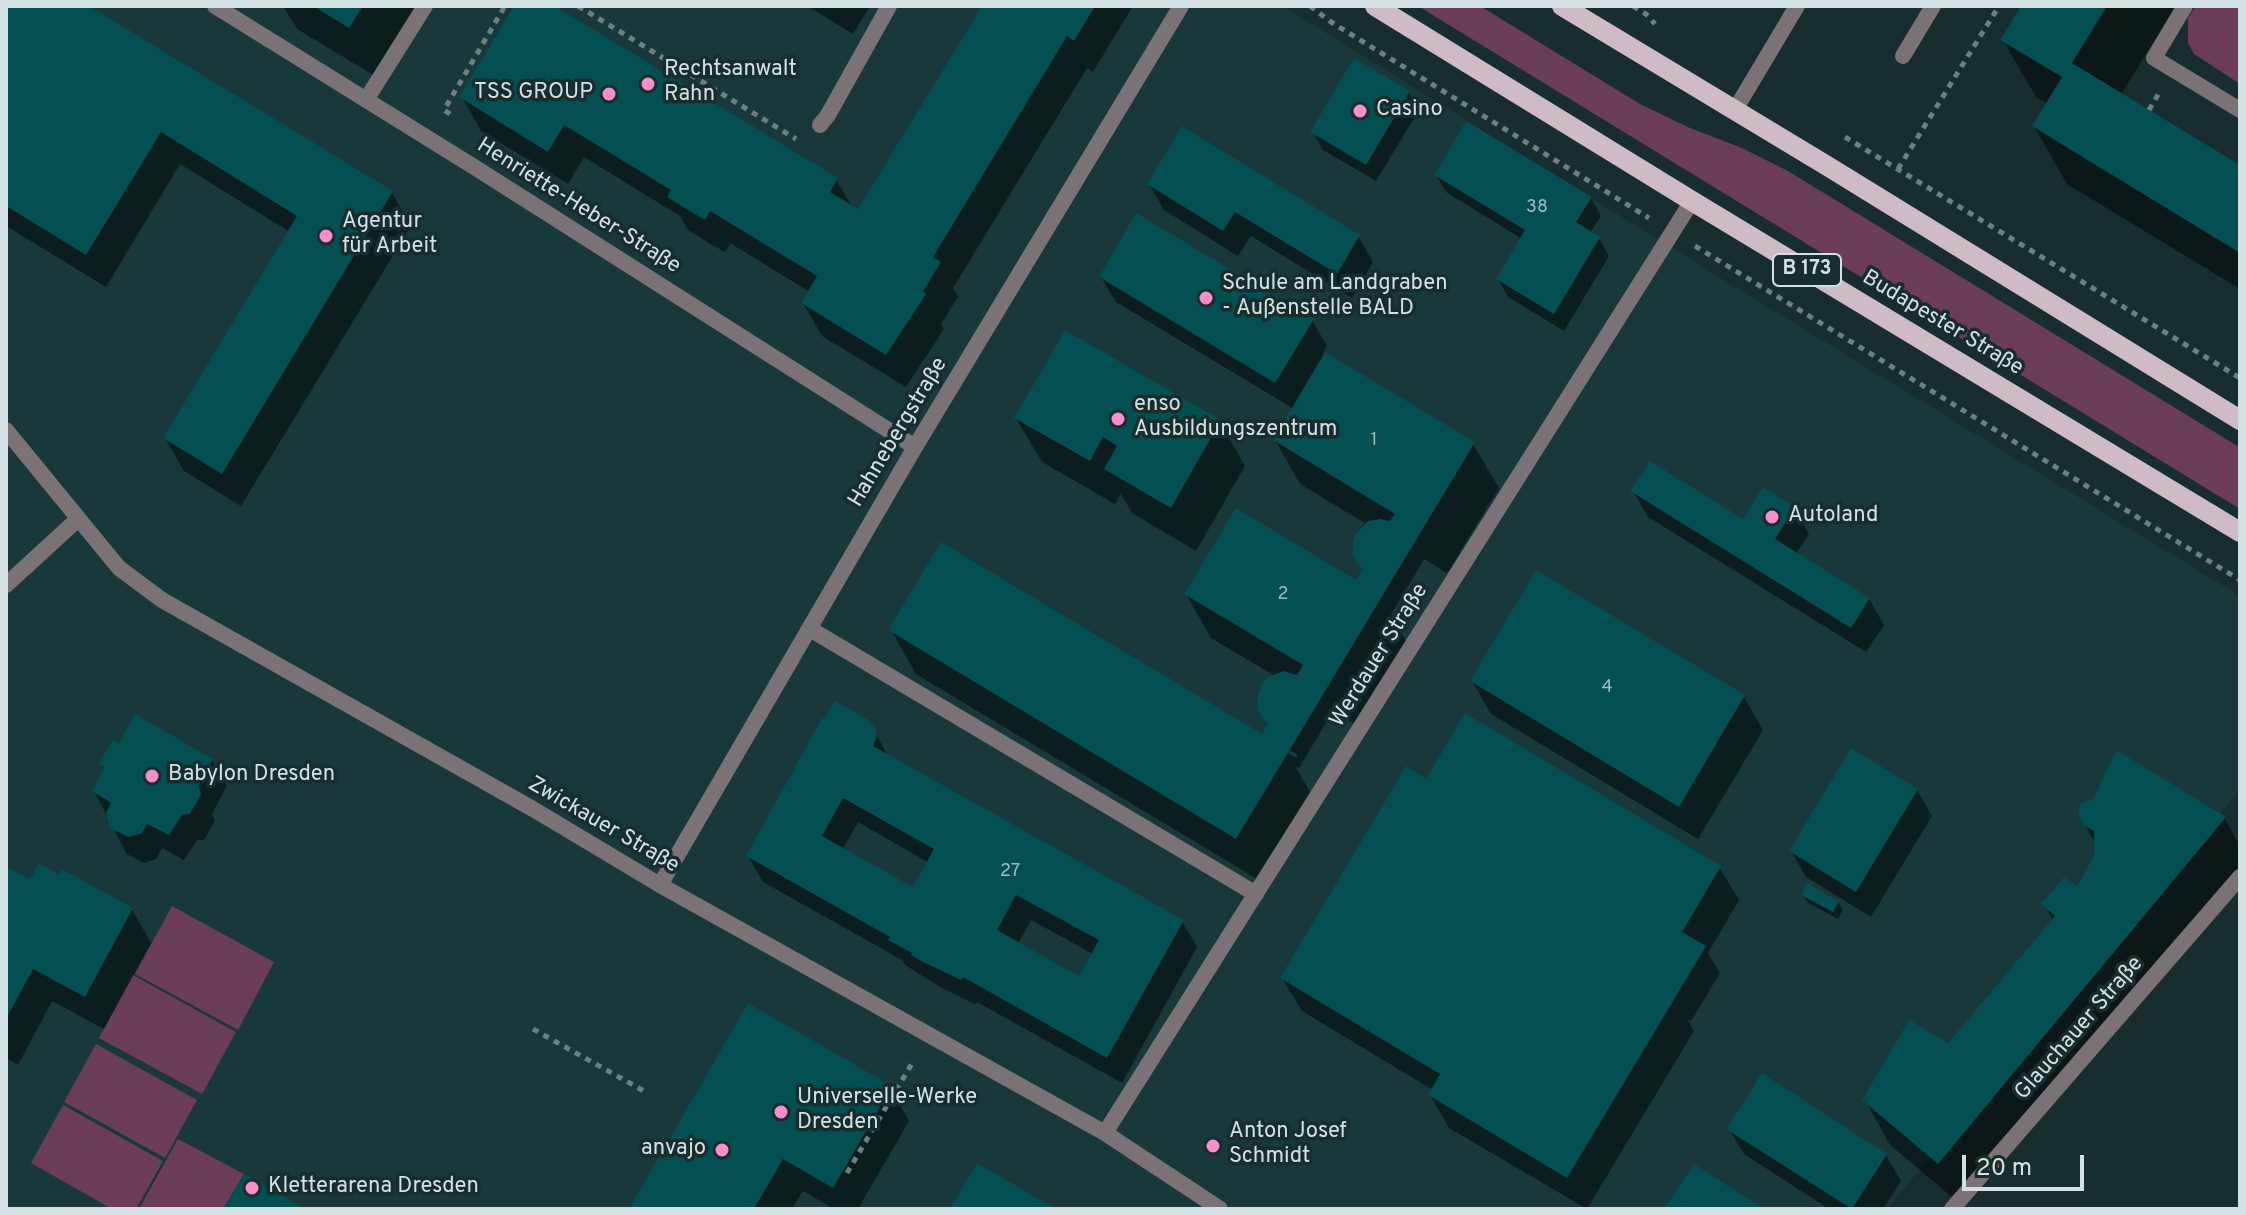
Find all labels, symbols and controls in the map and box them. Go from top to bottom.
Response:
place label: Rechtsanwalt Rahn [664,58,797,110]
marker: Rechtsanwalt Rahn [639,75,657,93]
place label: TSS GROUP [474,81,593,107]
marker: TSS GROUP [600,85,618,103]
place label: Casino [1376,98,1443,124]
marker: Casino [1351,102,1369,120]
street label: Henriette-Heber-Straße [471,133,685,281]
house number: 38 [1526,197,1548,219]
place label: Agentur für Arbeit [342,210,437,262]
marker: Agentur für Arbeit [317,227,335,245]
road number: B 173 [1773,254,1841,286]
street label: Budapester Straße [1857,265,2027,383]
place label: Schule am Landgraben - Außenstelle BALD [1222,272,1448,324]
marker: Schule am Landgraben - Außenstelle BALD [1197,289,1215,307]
street label: Hahnebergstraße [844,353,954,513]
place label: enso Ausbildungszentrum [1134,393,1337,444]
marker: enso Ausbildungszentrum [1109,410,1127,428]
house number: 1 [1371,430,1377,452]
place label: Autoland [1788,504,1878,530]
marker: Autoland [1763,508,1781,526]
street label: Werdauer Straße [1325,579,1435,733]
house number: 2 [1277,584,1289,606]
house number: 4 [1601,677,1613,699]
place label: Babylon Dresden [168,763,335,789]
marker: Babylon Dresden [143,767,161,785]
street label: Zwickauer Straße [523,772,683,880]
house number: 27 [1000,861,1020,883]
street label: Glauchauer Straße [2010,952,2150,1106]
place label: Universelle-Werke Dresden [797,1086,977,1138]
marker: Universelle-Werke Dresden [772,1103,790,1121]
place label: Anton Josef Schmidt [1229,1120,1347,1172]
place label: anvajo [641,1137,706,1163]
marker: Anton Josef Schmidt [1204,1137,1222,1155]
scale bar [1966,1139,2088,1189]
marker: anvajo [713,1141,731,1159]
text: 20 m [1976,1154,2032,1184]
place label: Kletterarena Dresden [268,1175,479,1201]
marker: Kletterarena Dresden [243,1179,261,1197]

